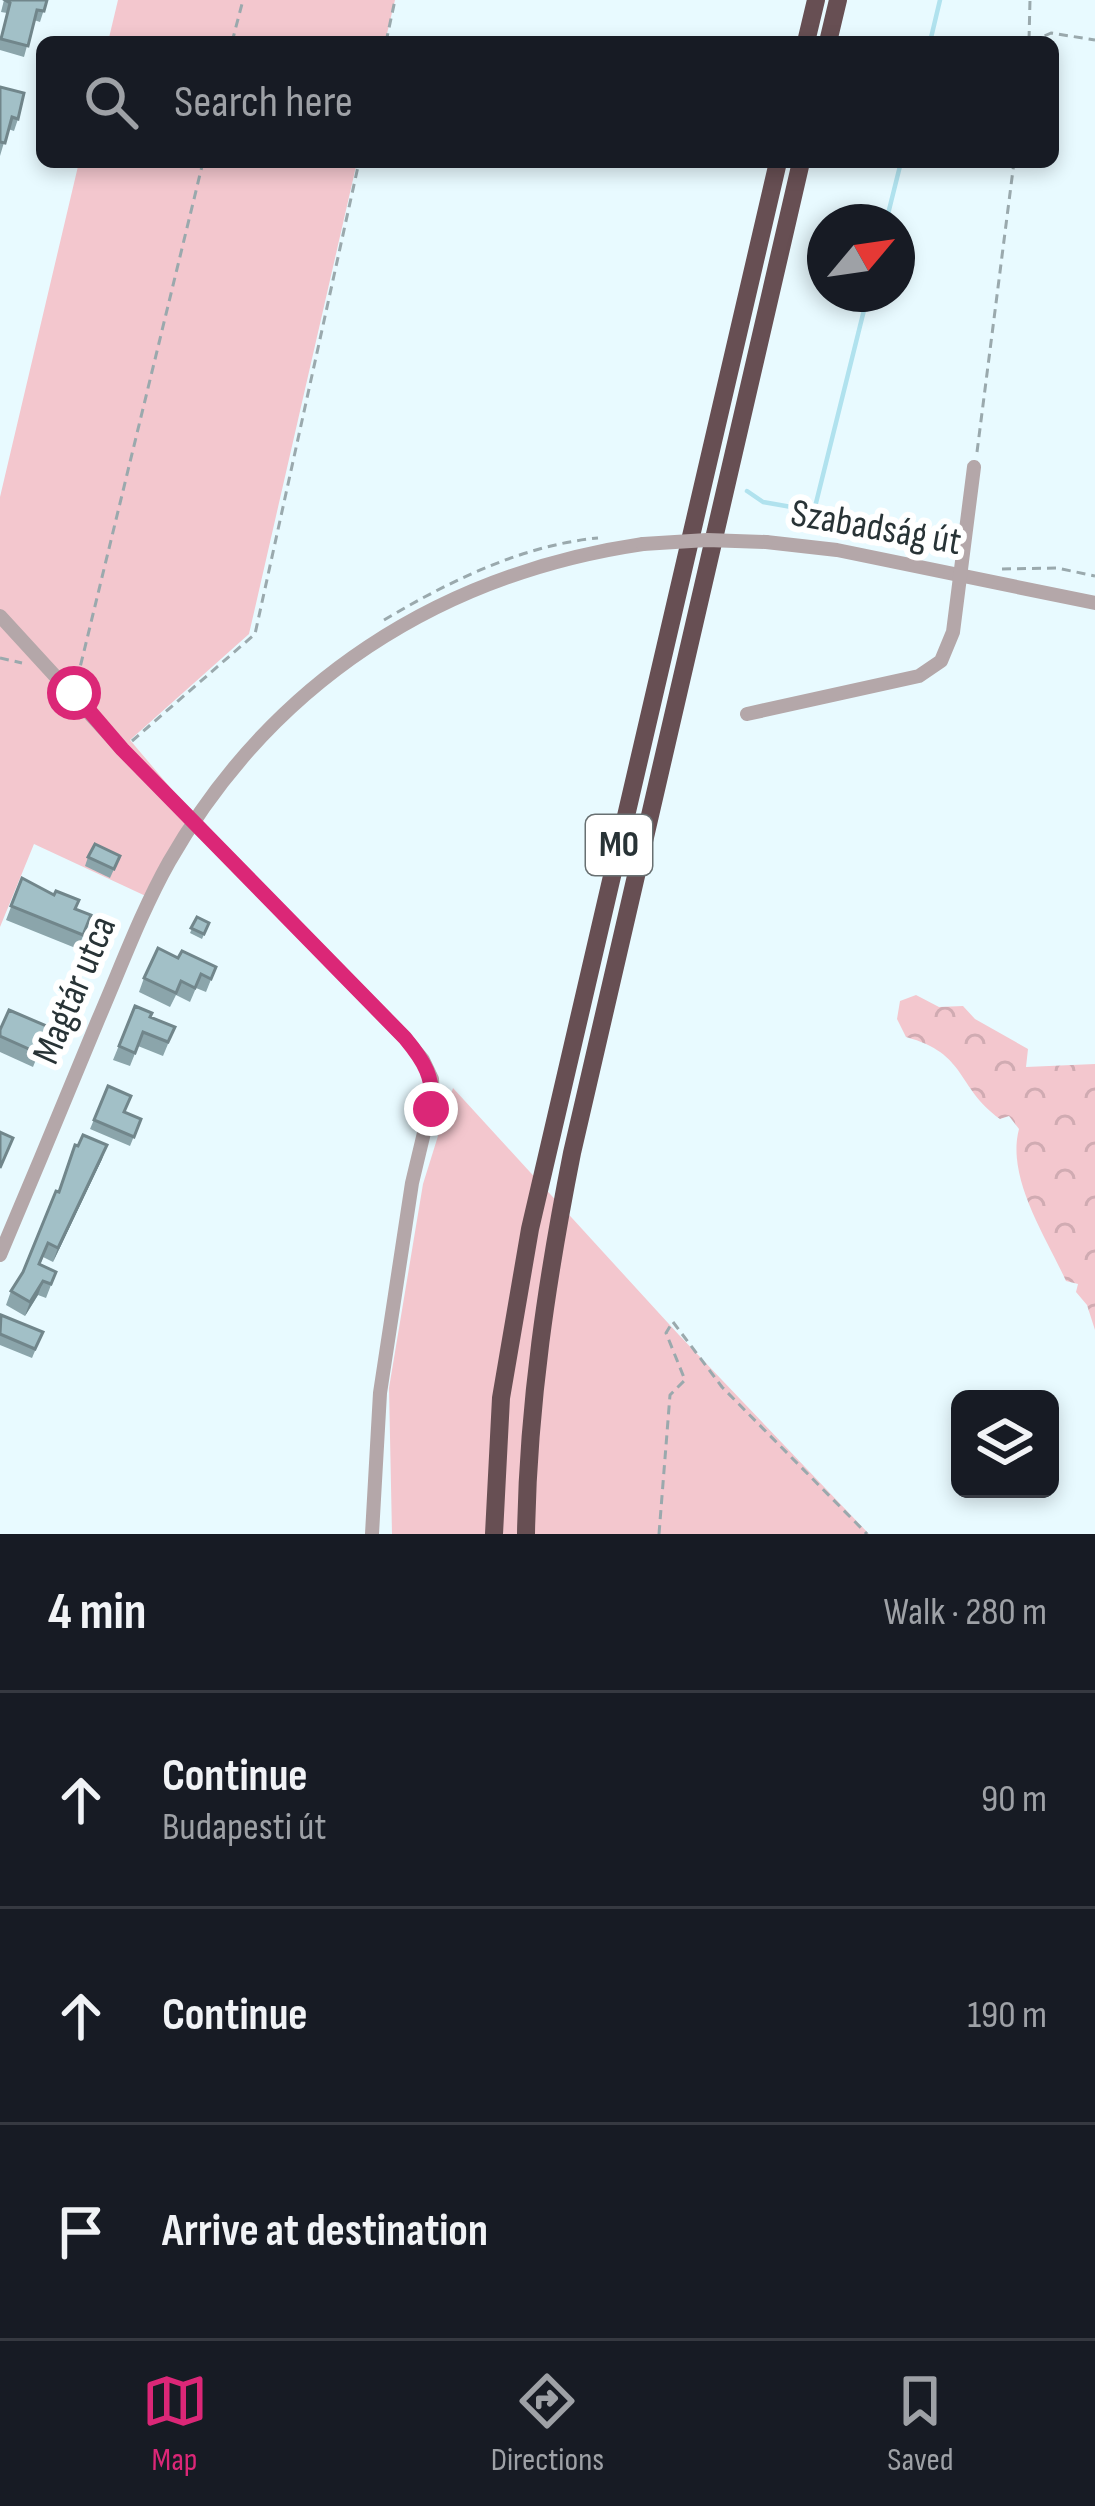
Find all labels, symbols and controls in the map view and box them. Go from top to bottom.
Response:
search box [36,36,1059,168]
icon: search [78,69,144,135]
text: Search here [174,75,353,130]
north arrow [807,204,915,312]
street label: Szabadság út [787,490,965,566]
route start [47,666,101,720]
road number: M0 [586,815,652,875]
street label: Magtár utca [23,909,127,1071]
route end [404,1082,458,1136]
map controls [951,1390,1059,1498]
button: layers [951,1390,1059,1498]
text: 4 min [48,1582,147,1643]
text: Walk · 280 m [884,1589,1047,1636]
text: Continue [162,1749,308,1804]
icon: ahead [48,1767,114,1833]
text: 90 m [981,1776,1047,1823]
text: Budapesti út [162,1804,326,1851]
icon: ahead [48,1983,114,2049]
text: Continue [162,1988,308,2043]
text: 190 m [967,1992,1047,2039]
icon: arrive [48,2199,114,2265]
text: Arrive at destination [162,2204,488,2259]
tab: Map [142,2368,208,2480]
tab: Directions [491,2368,604,2480]
tab: Saved [887,2368,953,2480]

